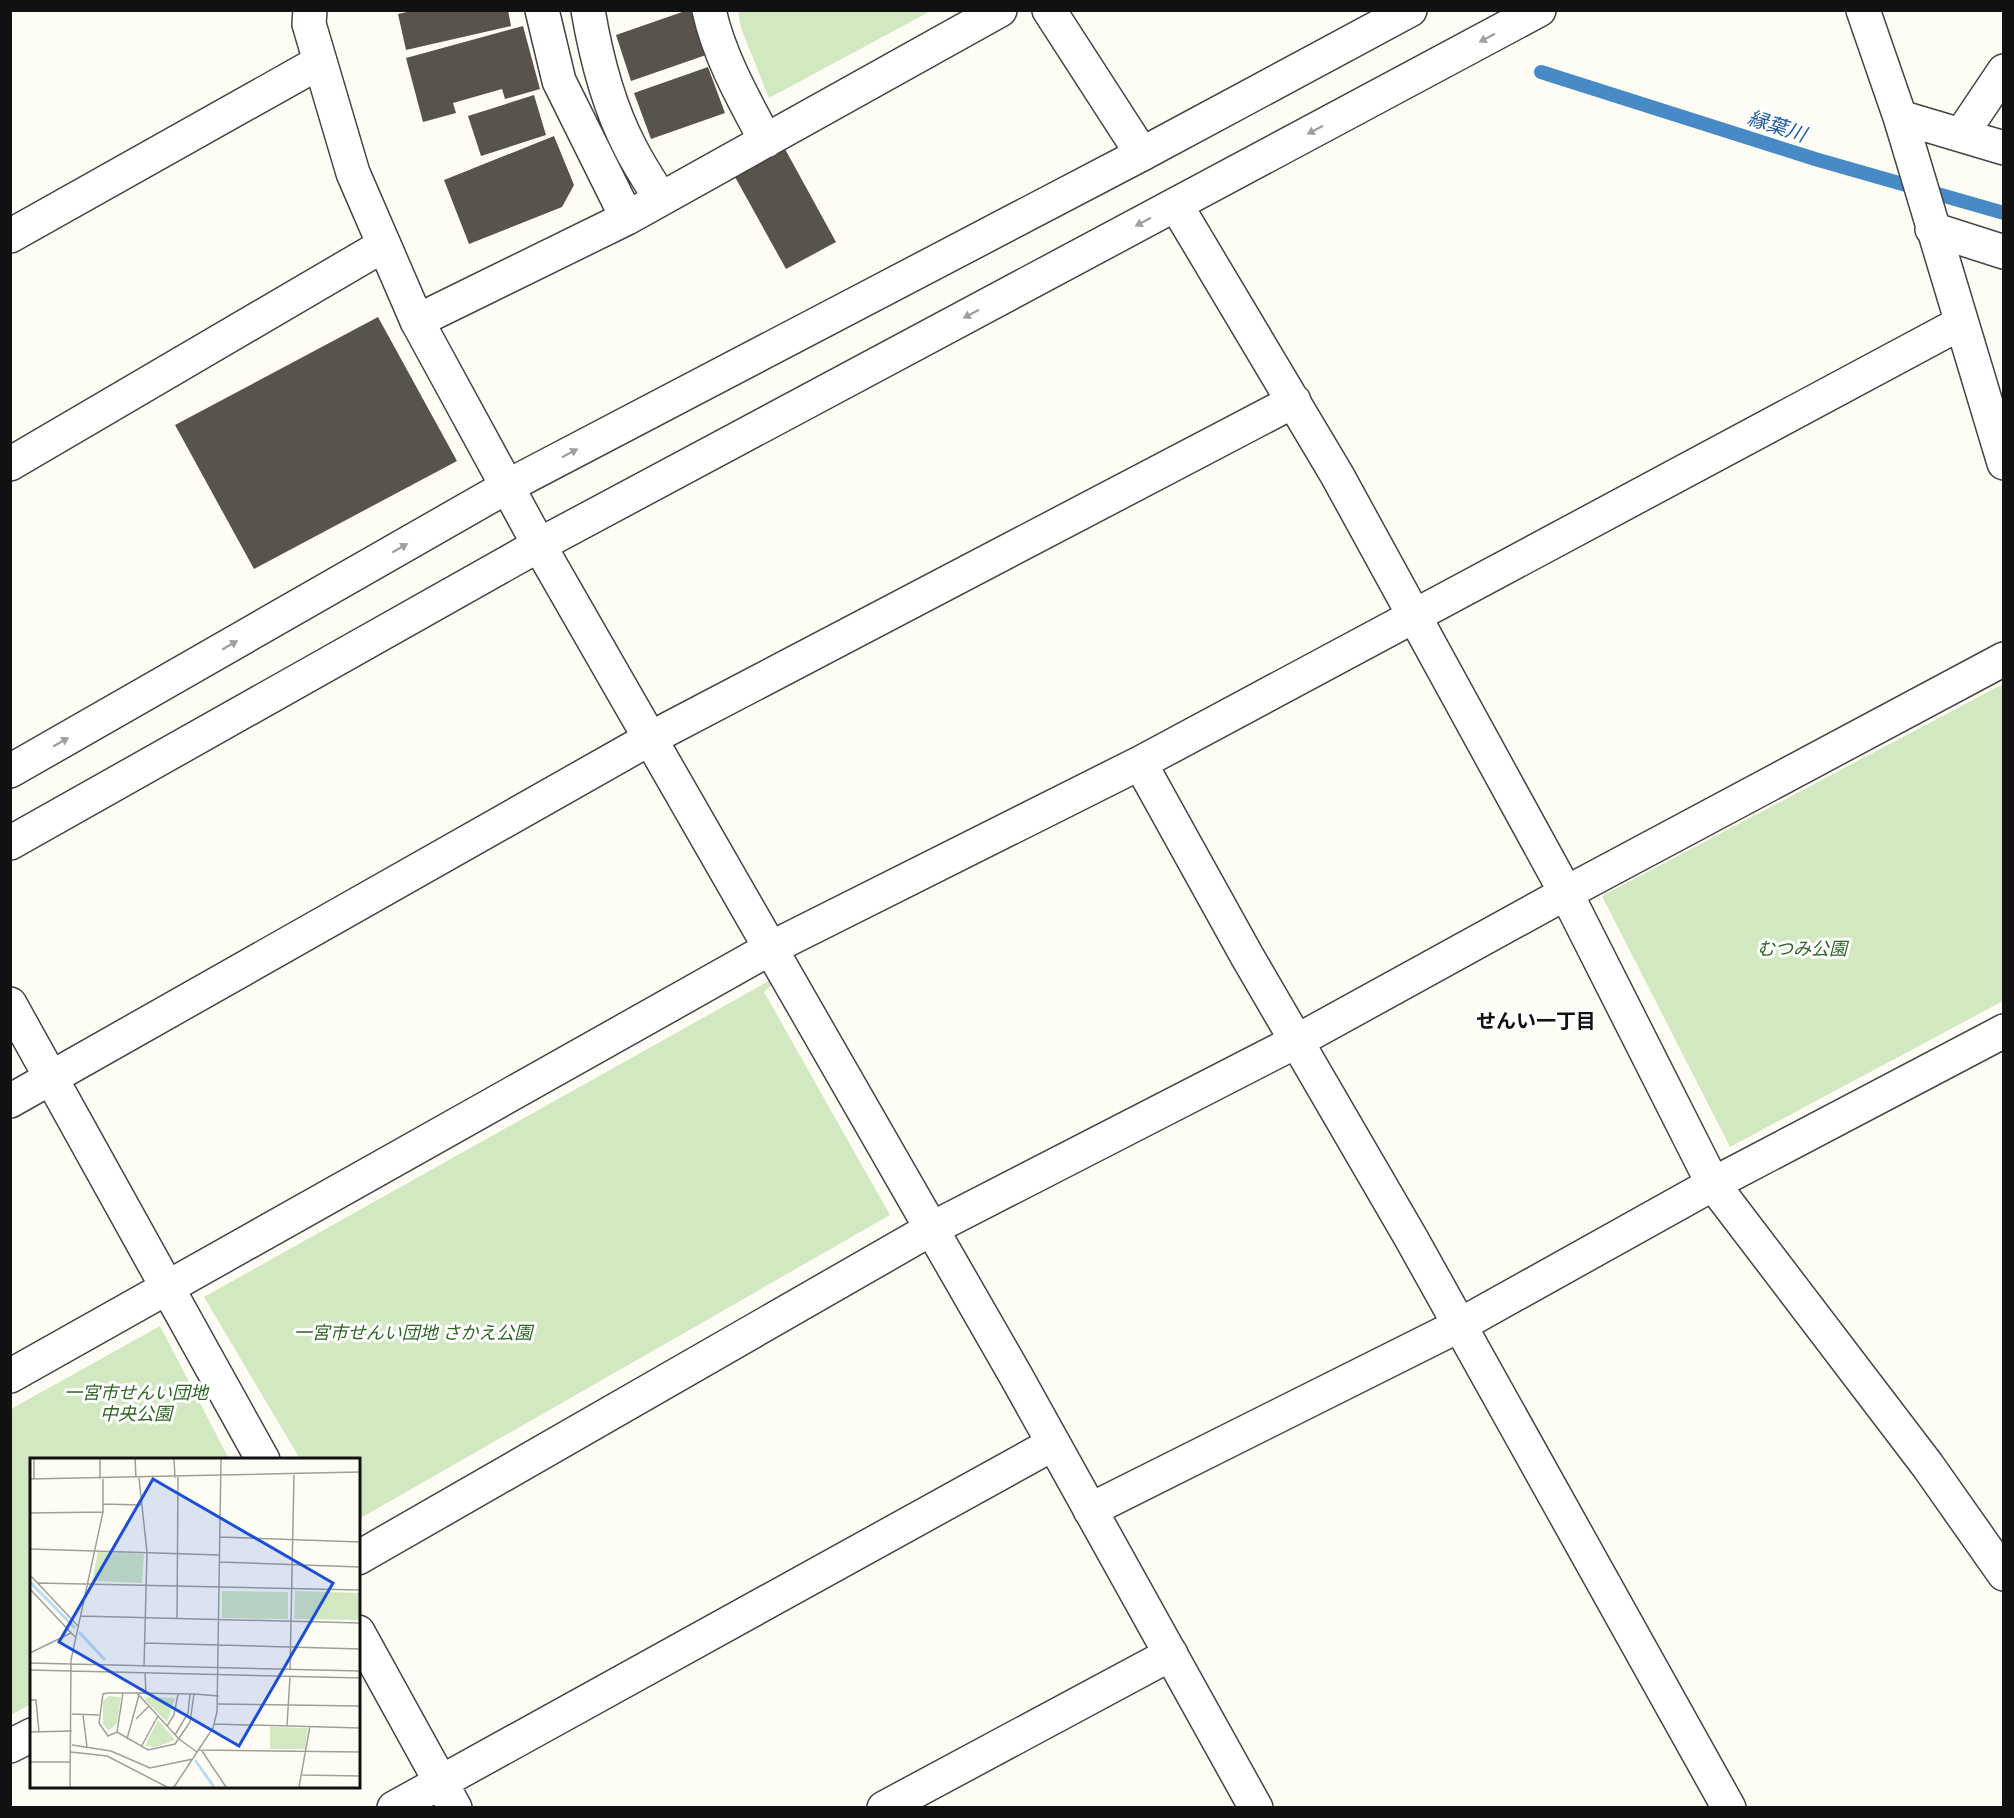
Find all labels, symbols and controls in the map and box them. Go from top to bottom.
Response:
one-way arrow [1478,33,1495,43]
water label: 縁葉川 [1745,106,1811,146]
one-way arrow [1306,125,1323,135]
one-way arrow [1134,217,1151,227]
one-way arrow [962,309,979,319]
one-way arrow [562,448,579,458]
one-way arrow [391,543,408,553]
one-way arrow [222,640,239,650]
one-way arrow [53,737,70,747]
park label: むつみ公園 [1757,939,1850,959]
district label: せんい一丁目 [1476,1010,1596,1032]
park label: 一宮市せんい団地 さかえ公園 [294,1323,535,1343]
park label: 一宮市せんい団地 中央公園 [64,1383,210,1424]
inset map [30,1458,360,1788]

